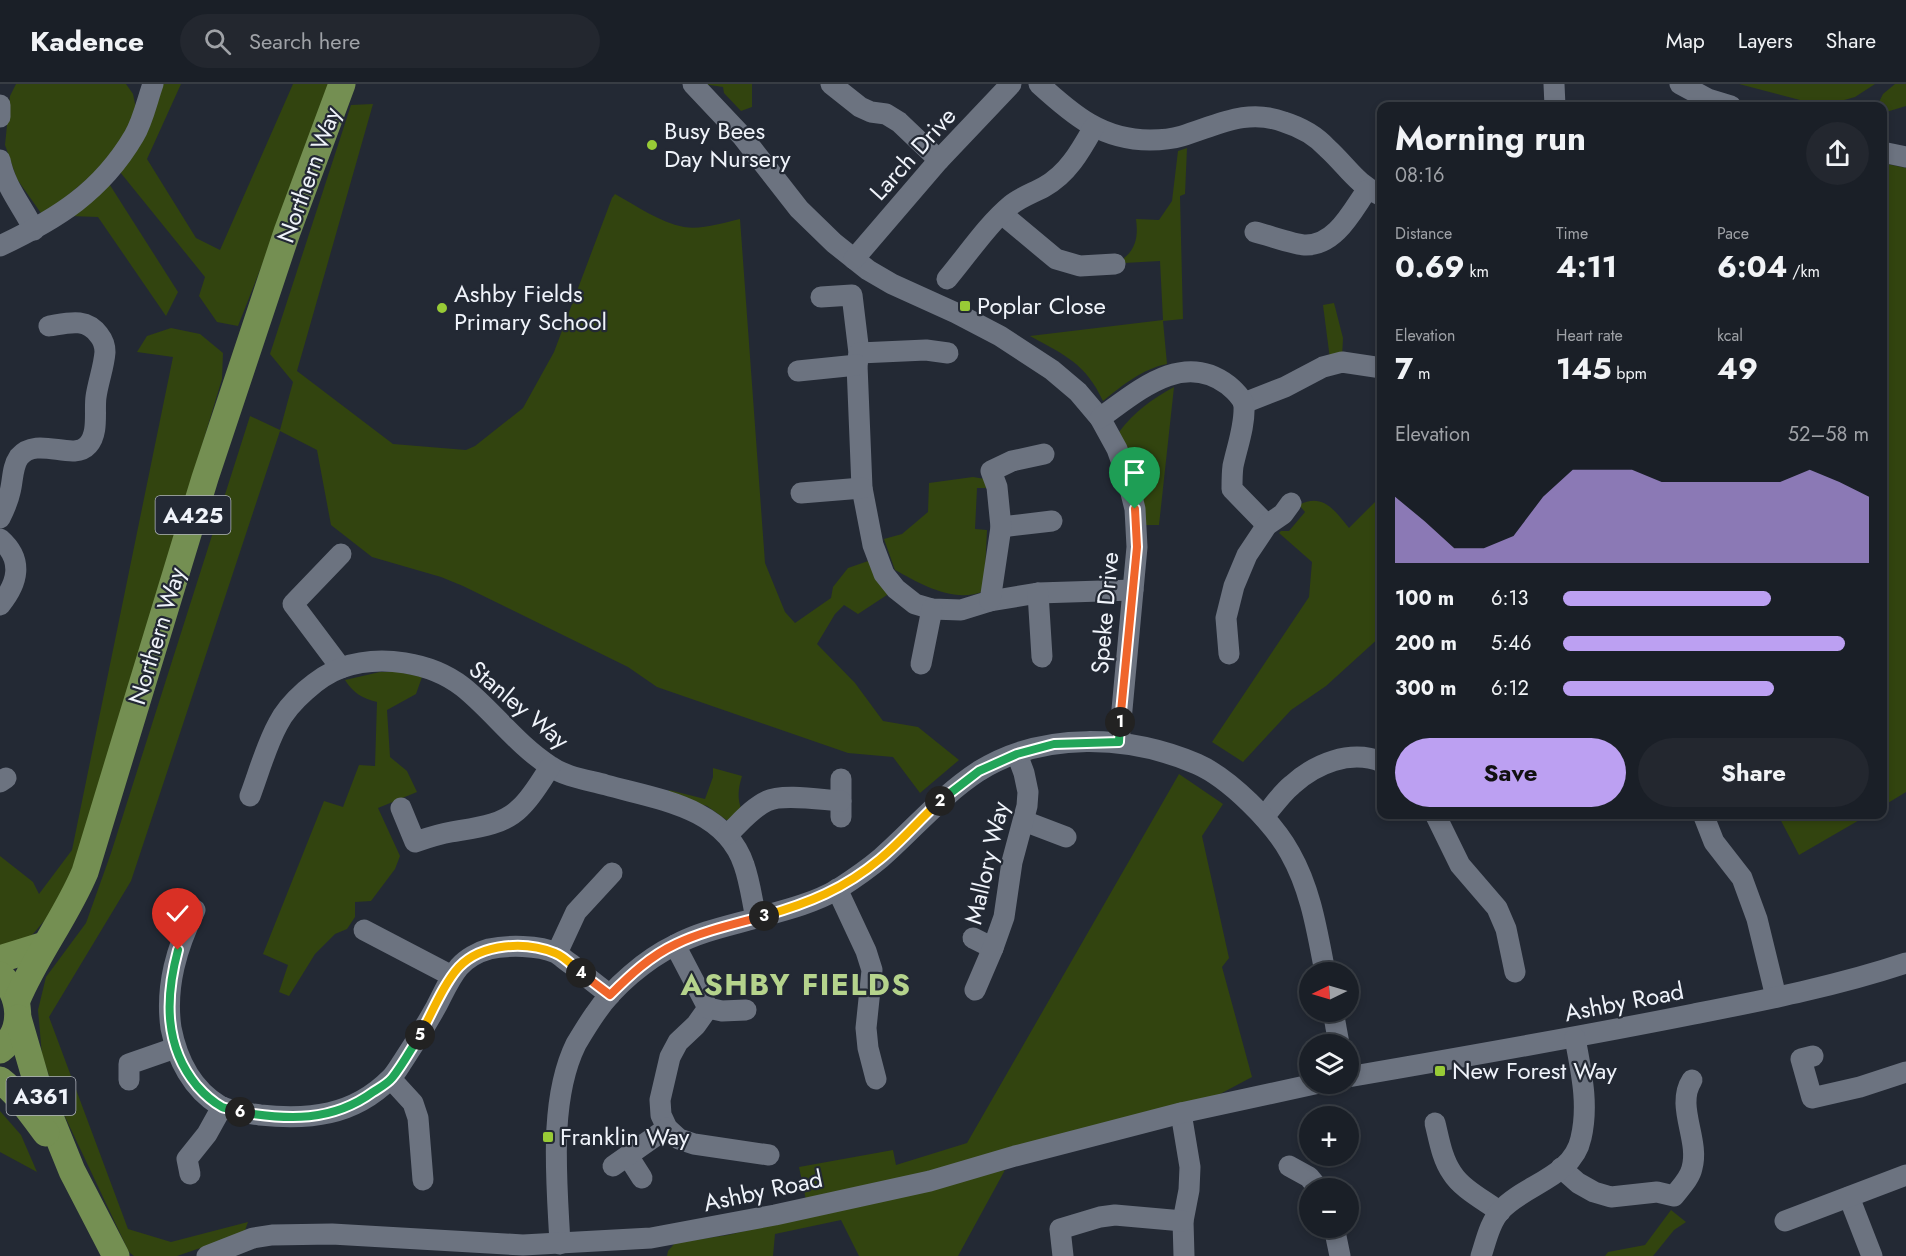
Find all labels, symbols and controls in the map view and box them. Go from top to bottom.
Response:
search box [180,14,600,68]
text: Kadence [30,21,144,62]
icon: search [201,25,234,58]
text: Search here [249,25,360,57]
text: Map [1666,26,1705,56]
text: Layers [1738,26,1793,56]
text: Share [1826,26,1876,56]
street label: Larch Drive [861,99,964,208]
street label: Northern Way [268,102,349,248]
place label: Busy Bees Day Nursery [664,113,791,176]
text: Morning run [1395,115,1586,162]
button: share [1806,122,1869,185]
marker: Busy Bees Day Nursery [645,138,659,152]
text: 08:16 [1395,161,1444,190]
text: Distance [1395,222,1452,245]
text: Time [1556,222,1588,245]
text: Pace [1717,222,1749,245]
text: 0.69 [1395,245,1465,288]
text: 4:11 [1556,245,1617,288]
text: 6:04 [1717,245,1788,288]
text: km [1465,260,1489,283]
text: /km [1788,260,1820,283]
place label: Ashby Fields Primary School [454,276,607,339]
place label: Poplar Close [977,288,1106,323]
marker: Poplar Close [958,299,972,313]
marker: Ashby Fields Primary School [435,301,449,315]
text: Elevation [1395,324,1455,347]
text: Heart rate [1556,324,1623,347]
text: kcal [1717,324,1743,347]
text: 7 [1395,347,1413,390]
text: 145 [1556,347,1612,390]
text: 49 [1717,347,1758,390]
text: m [1413,362,1430,385]
text: bpm [1612,362,1647,385]
text: Elevation [1395,420,1470,449]
text: 52–58 m [1788,420,1869,449]
pin [1109,447,1160,509]
icon: arrive [1118,456,1151,489]
road number: A425 [156,496,230,534]
street label: Speke Drive [1082,551,1127,675]
street label: Northern Way [119,562,194,709]
text: 100 m [1395,584,1454,613]
text: 6:13 [1491,584,1528,613]
text: 200 m [1395,629,1457,658]
text: 5:46 [1491,629,1531,658]
street label: Stanley Way [461,652,578,757]
text: 300 m [1395,674,1456,703]
text: 6:12 [1491,674,1529,703]
pin: 1 [1105,707,1135,737]
text: 1 [1116,710,1124,733]
button: Save [1395,738,1626,807]
button: Share [1638,738,1869,807]
pin: 2 [925,786,955,816]
text: 2 [935,789,945,812]
street label: Mallory Way [955,798,1018,928]
pin [152,888,203,950]
icon: check [161,897,194,930]
pin: 3 [749,901,779,931]
text: 3 [759,904,769,927]
pin: 4 [566,958,596,988]
text: 4 [575,961,587,984]
north arrow [1299,962,1359,1022]
map controls [1299,962,1359,1238]
district label: ASHBY FIELDS [679,963,912,1006]
street label: Ashby Road [1561,973,1687,1030]
pin: 5 [405,1020,435,1050]
text: 5 [415,1023,425,1046]
button: layers [1299,1034,1359,1094]
place label: New Forest Way [1452,1053,1617,1088]
marker: New Forest Way [1433,1064,1447,1078]
road number: A361 [6,1077,76,1115]
pin: 6 [225,1097,255,1127]
text: 6 [235,1100,245,1123]
button: + [1299,1106,1359,1166]
place label: Franklin Way [560,1119,690,1154]
marker: Franklin Way [541,1130,555,1144]
street label: Ashby Road [700,1161,826,1220]
button: − [1299,1178,1359,1238]

